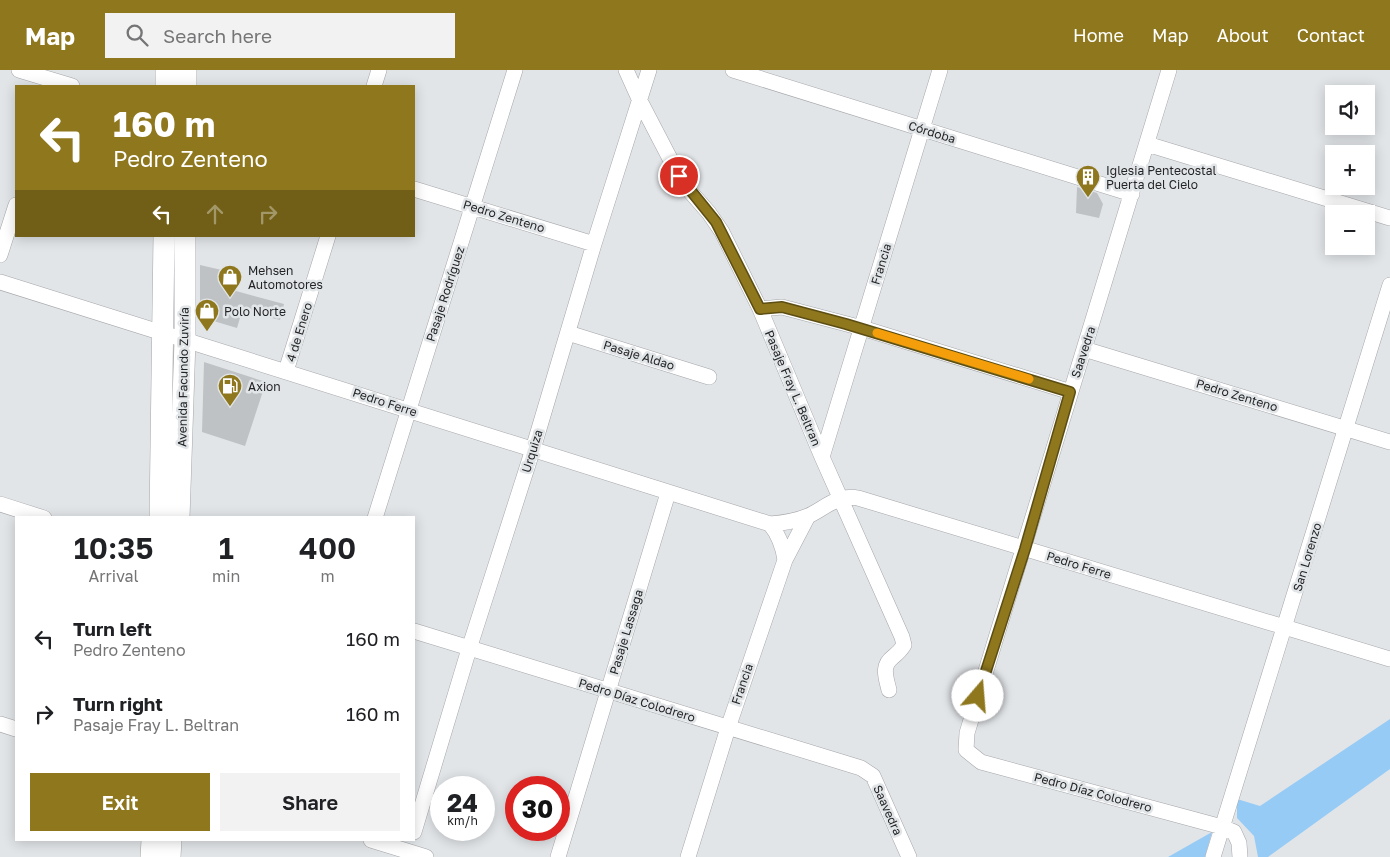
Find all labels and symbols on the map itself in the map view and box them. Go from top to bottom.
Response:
street label: Córdoba [907,118,957,146]
pin [658,155,700,197]
place label: Iglesia Pentecostal Puerta del Cielo [1106,163,1217,192]
building icon: Iglesia Pentecostal Puerta del Cielo [1075,164,1101,198]
street label: Pedro Zenteno [461,196,547,236]
street label: Francia [868,242,894,286]
street label: Pasaje Rodríguez [423,245,467,343]
place label: Mehsen Automotores [248,263,323,292]
shop icon: Mehsen Automotores [217,264,243,298]
shop icon: Polo Norte [194,298,220,332]
street label: 4 de Enero [283,301,315,363]
place label: Polo Norte [224,304,286,319]
street label: Avenida Facundo Zuviría [174,307,192,447]
street label: Saavedra [1068,324,1098,380]
street label: Pasaje Fray L. Beltran [762,328,824,448]
street label: Pasaje Aldao [602,337,676,373]
fuel station icon: Axion [217,373,243,407]
street label: Pedro Zenteno [1194,375,1280,415]
place label: Axion [248,379,281,394]
street label: Pedro Ferre [351,385,419,419]
street label: Urquiza [518,428,546,474]
street label: San Lorenzo [1289,521,1325,593]
street label: Pedro Ferre [1045,548,1113,582]
street label: Pasaje Lassaga [606,588,646,676]
street label: Francia [728,662,756,706]
position arrow [951,669,1003,721]
street label: Pedro Díaz Colodrero [577,675,697,725]
street label: Pedro Díaz Colodrero [1032,769,1154,815]
speed limit sign: 30 [505,776,570,841]
street label: Saavedra [870,783,906,837]

